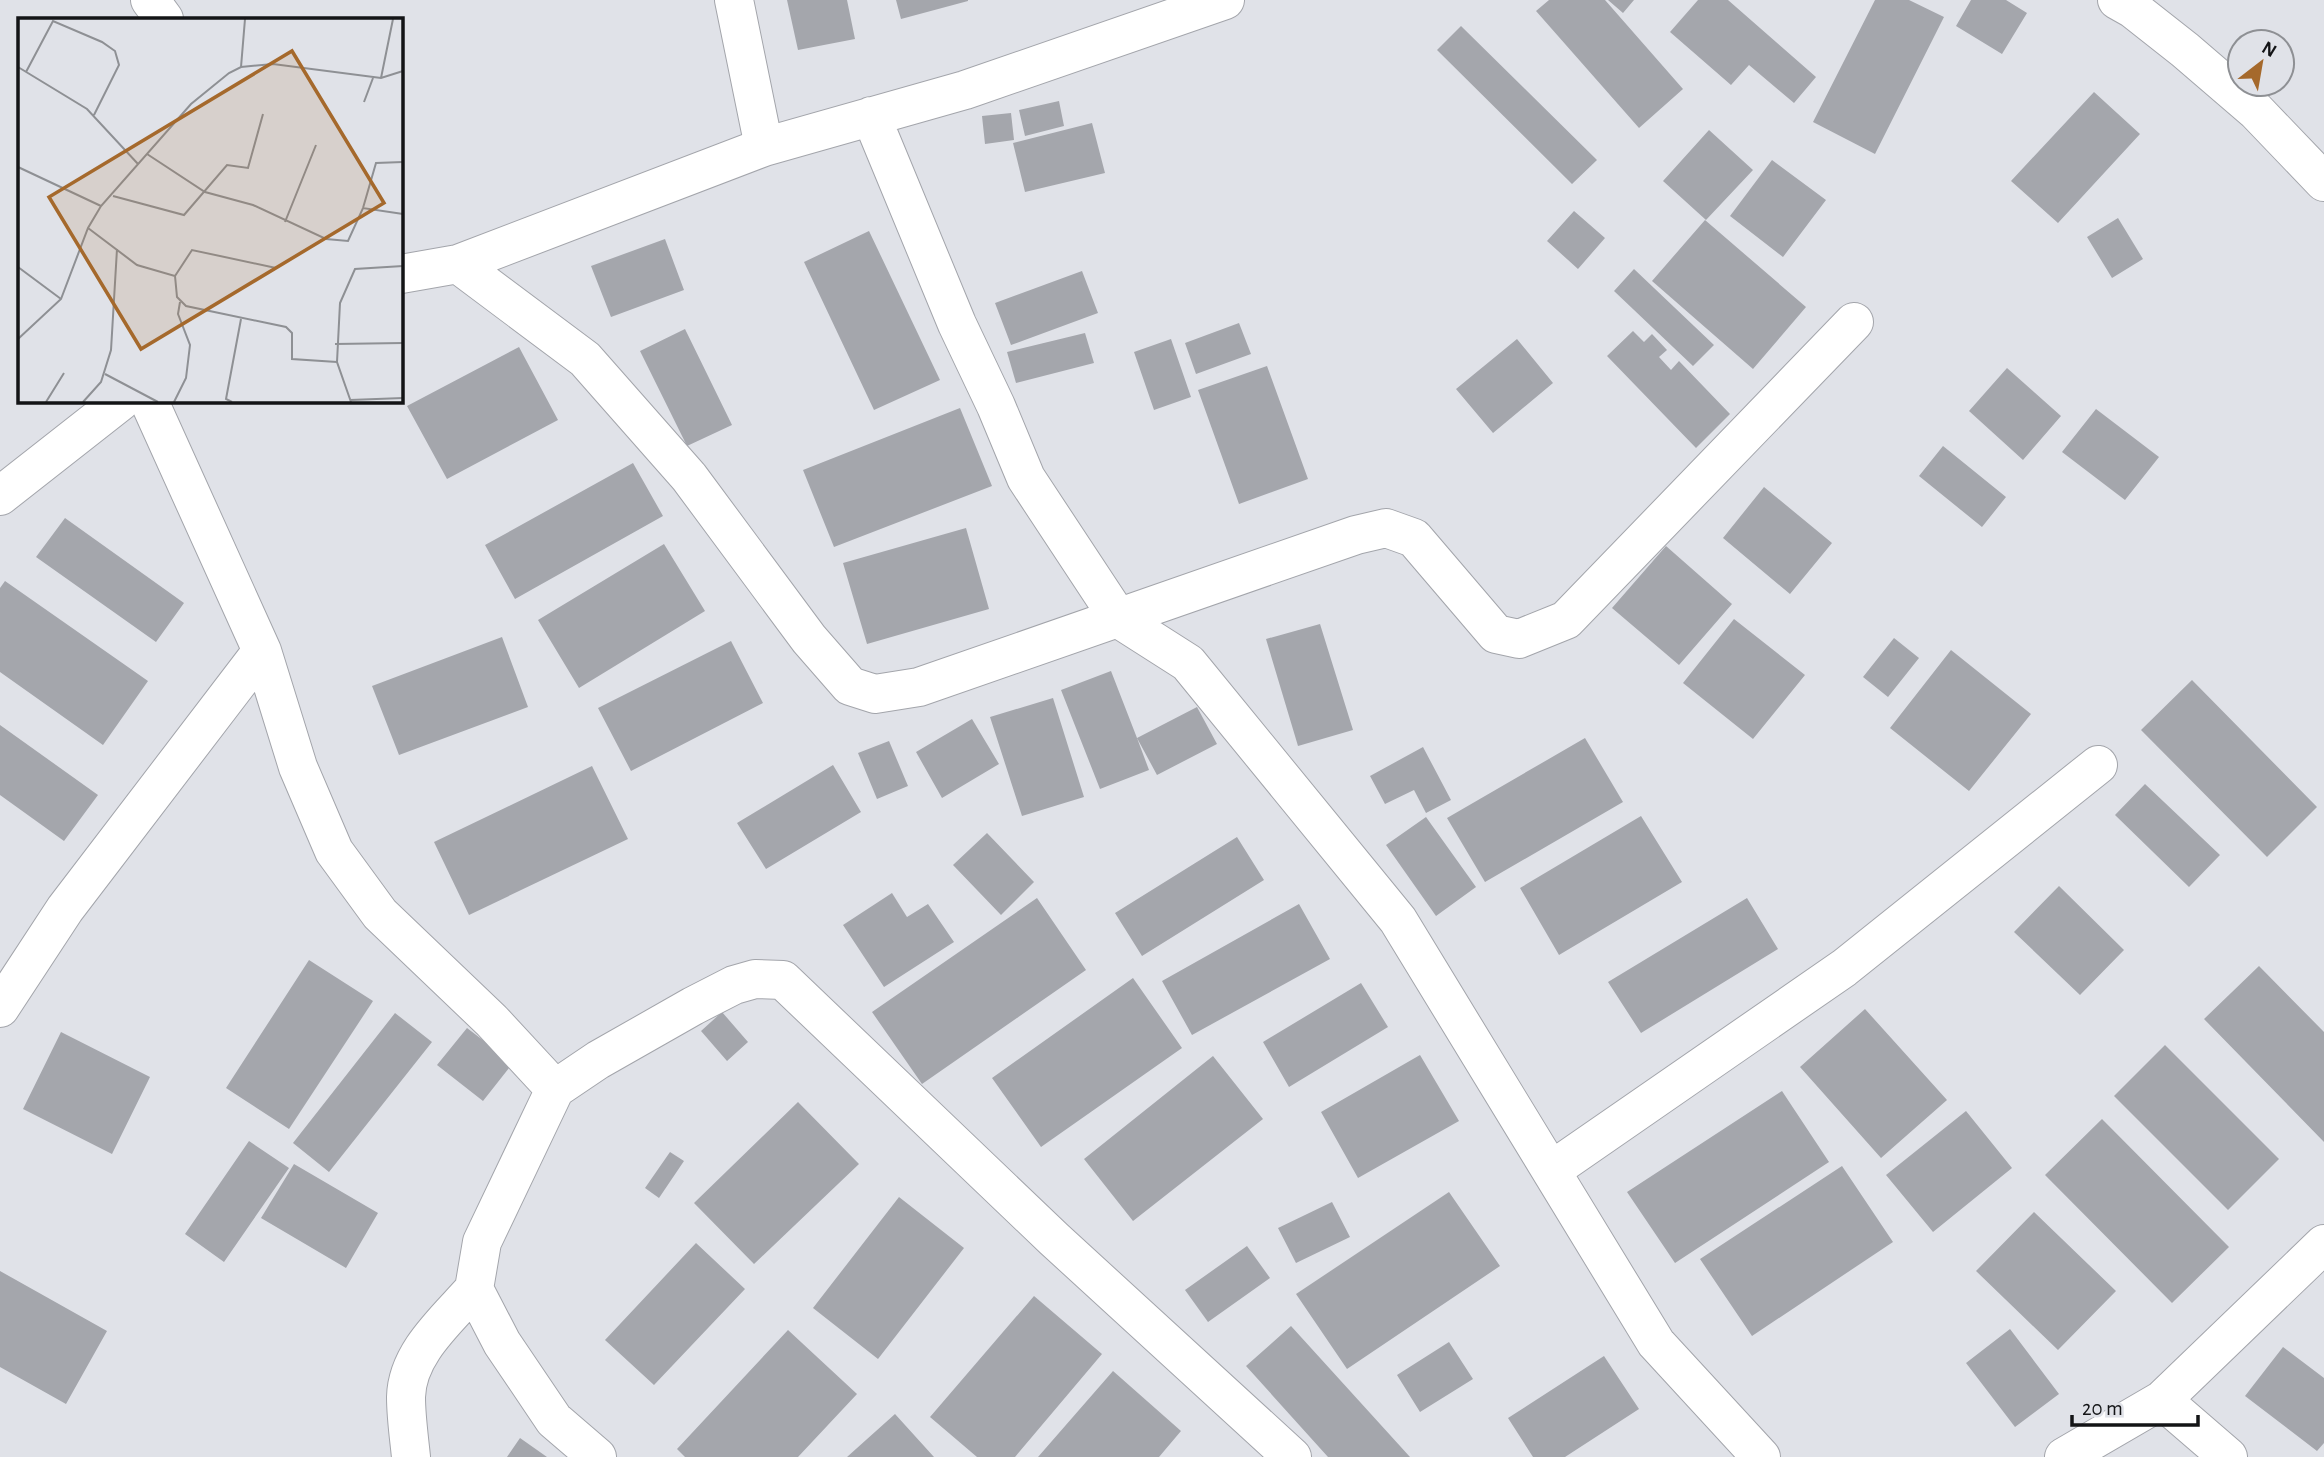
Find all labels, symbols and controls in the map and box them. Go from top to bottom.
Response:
inset map [18,18,402,402]
north arrow [2226,28,2296,98]
text: N [2258,38,2280,61]
scale bar [2072,1384,2198,1428]
text: 20 m [2082,1398,2123,1419]

